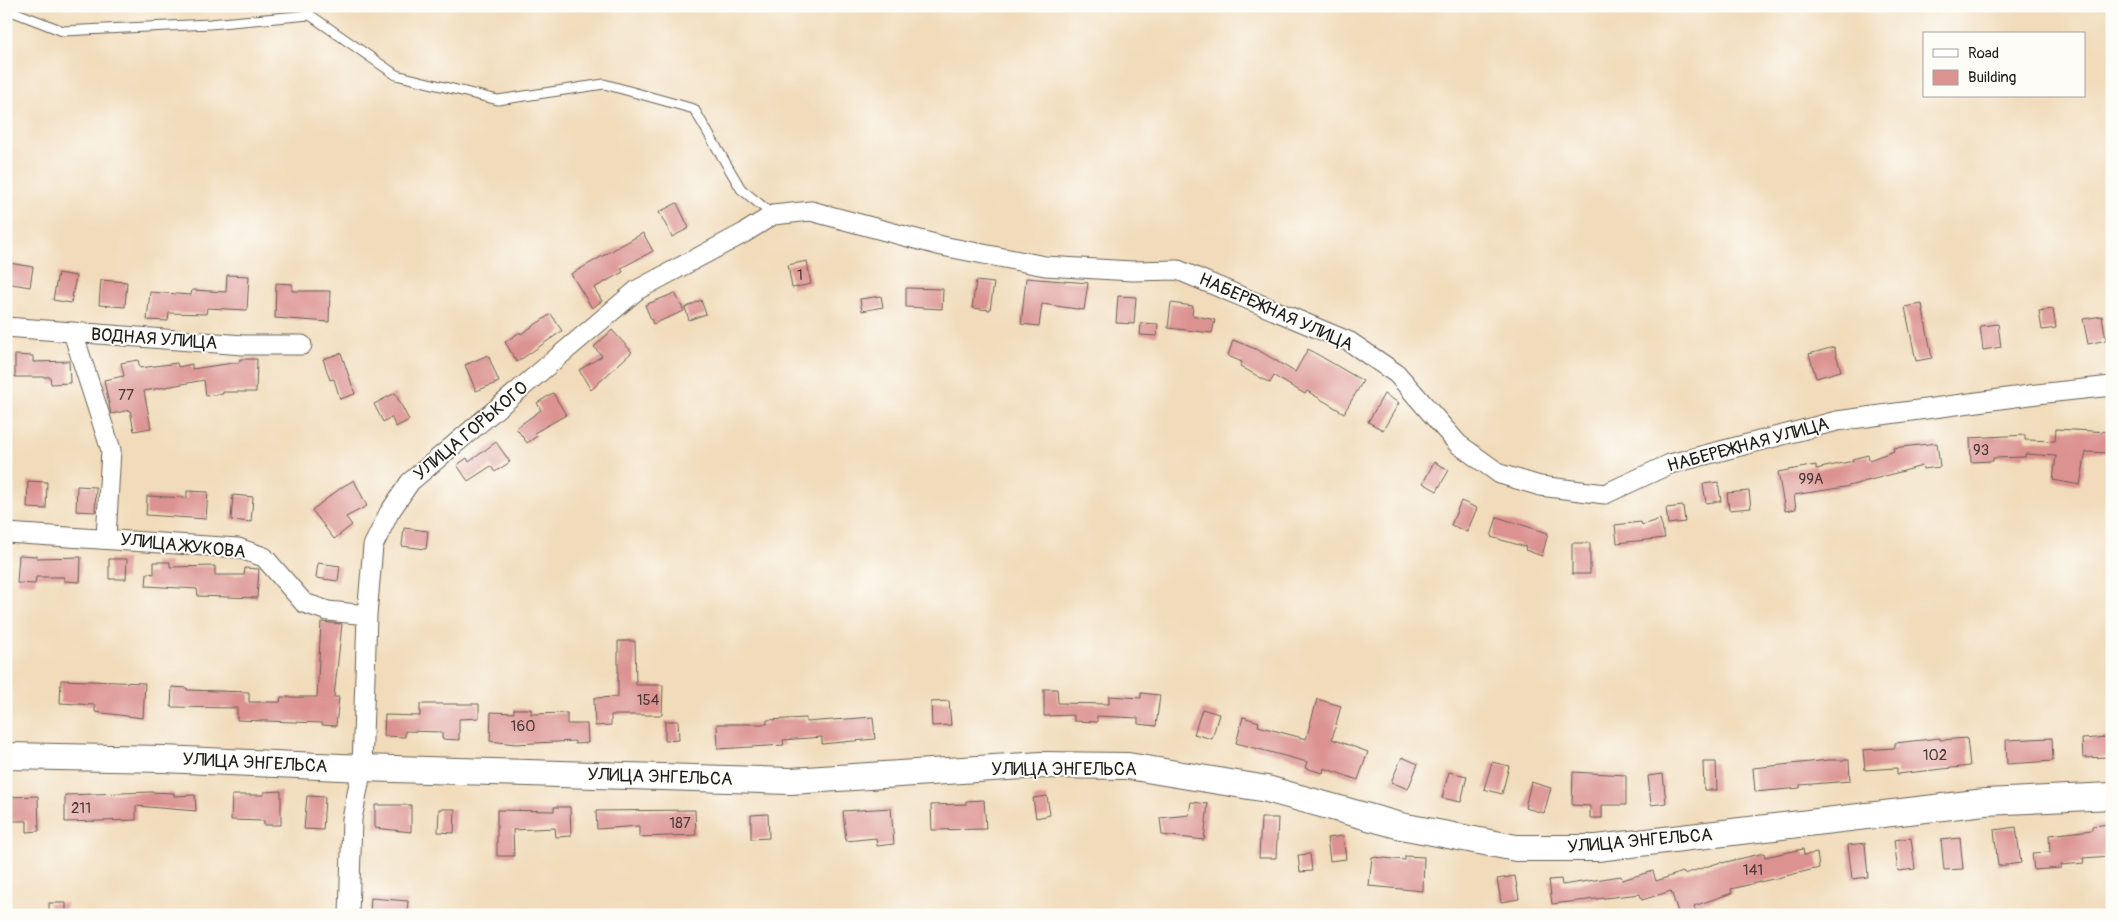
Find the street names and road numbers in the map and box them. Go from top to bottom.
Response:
street label: НАБЕРЕЖНАЯ УЛИЦА [1195,268,1357,357]
street label: ВОДНАЯ УЛИЦА [90,323,218,355]
street label: УЛИЦА ГОРЬКОГО [409,376,533,486]
street label: НАБЕРЕЖНАЯ УЛИЦА [1665,412,1832,478]
street label: УЛИЦА ЖУКОВА [119,528,247,564]
street label: УЛИЦА ЭНГЕЛЬСА [182,748,328,778]
street label: УЛИЦА ЭНГЕЛЬСА [991,758,1137,781]
street label: УЛИЦА ЭНГЕЛЬСА [587,763,733,791]
street label: УЛИЦА ЭНГЕЛЬСА [1567,823,1714,859]

